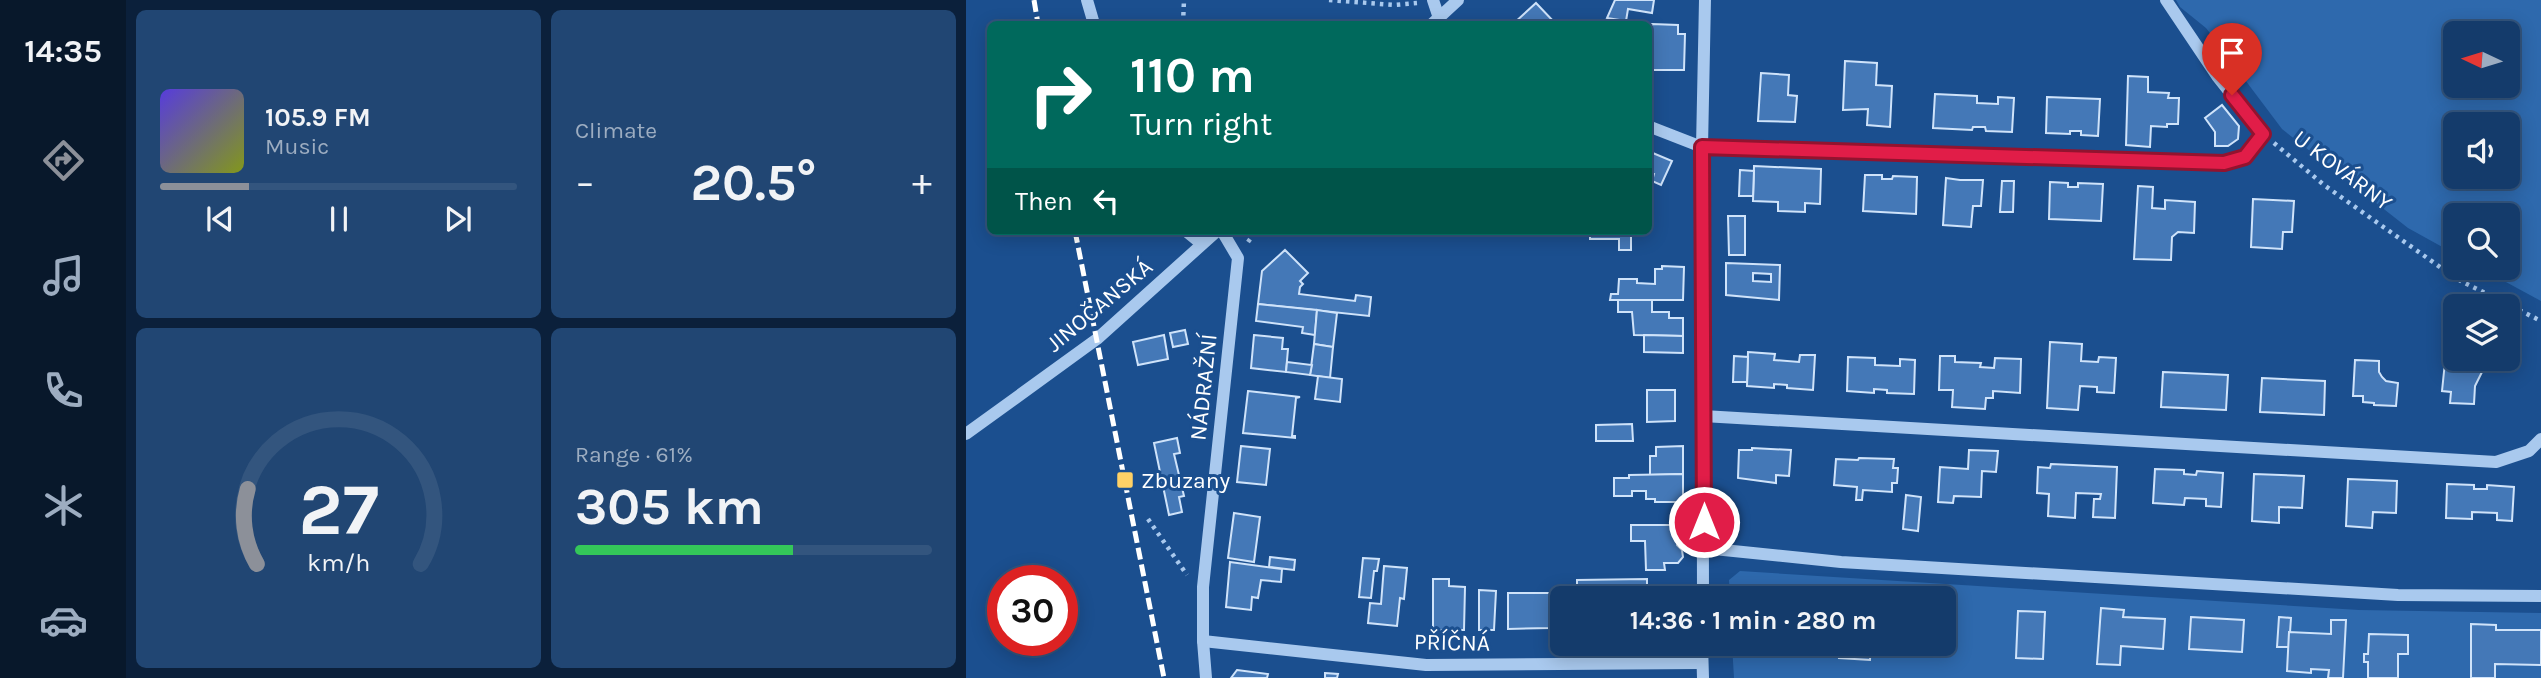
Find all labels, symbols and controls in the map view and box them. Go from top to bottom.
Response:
north arrow [2443,21,2520,98]
map controls [2443,21,2520,371]
pin [2202,23,2262,95]
text: 14:35 [24,33,102,70]
icon: arrive [2213,34,2251,72]
text: 110 m [1130,47,1255,104]
icon: right [1015,49,1106,140]
text: 105.9 FM [265,102,371,133]
text: Turn right [1130,106,1272,143]
button: sound [2443,112,2520,189]
text: Climate [575,117,657,144]
street label: U KOVÁRNY [2288,124,2398,217]
text: Music [265,133,329,160]
icon: directions [39,136,88,185]
text: 20.5° [691,152,817,213]
text: − [575,160,595,205]
text: + [912,160,932,205]
icon: left [1087,182,1125,220]
text: Then [1015,186,1073,217]
icon: previous [201,200,239,238]
icon: pause [320,200,358,238]
icon: next [439,200,477,238]
button: search [2443,203,2520,280]
icon: music [39,251,88,300]
street label: JINOČANSKÁ [1041,253,1158,358]
button: layers [2443,294,2520,371]
street label: NÁDRAŽNÍ [1184,332,1223,442]
icon: phone [39,366,88,415]
text: Range · 61% [575,441,693,468]
text: 27 [298,467,379,552]
place label: Zbuzany [1141,467,1231,494]
marker: Zbuzany [1115,470,1135,490]
text: 305 km [575,476,764,537]
icon: climate [39,481,88,530]
position arrow [1667,485,1741,559]
text: km/h [307,548,370,577]
speed limit sign: 30 [987,565,1078,656]
icon: car [39,596,88,645]
text: 14:36 · 1 min · 280 m [1630,605,1876,636]
street label: PŘÍČNÁ [1414,628,1490,657]

